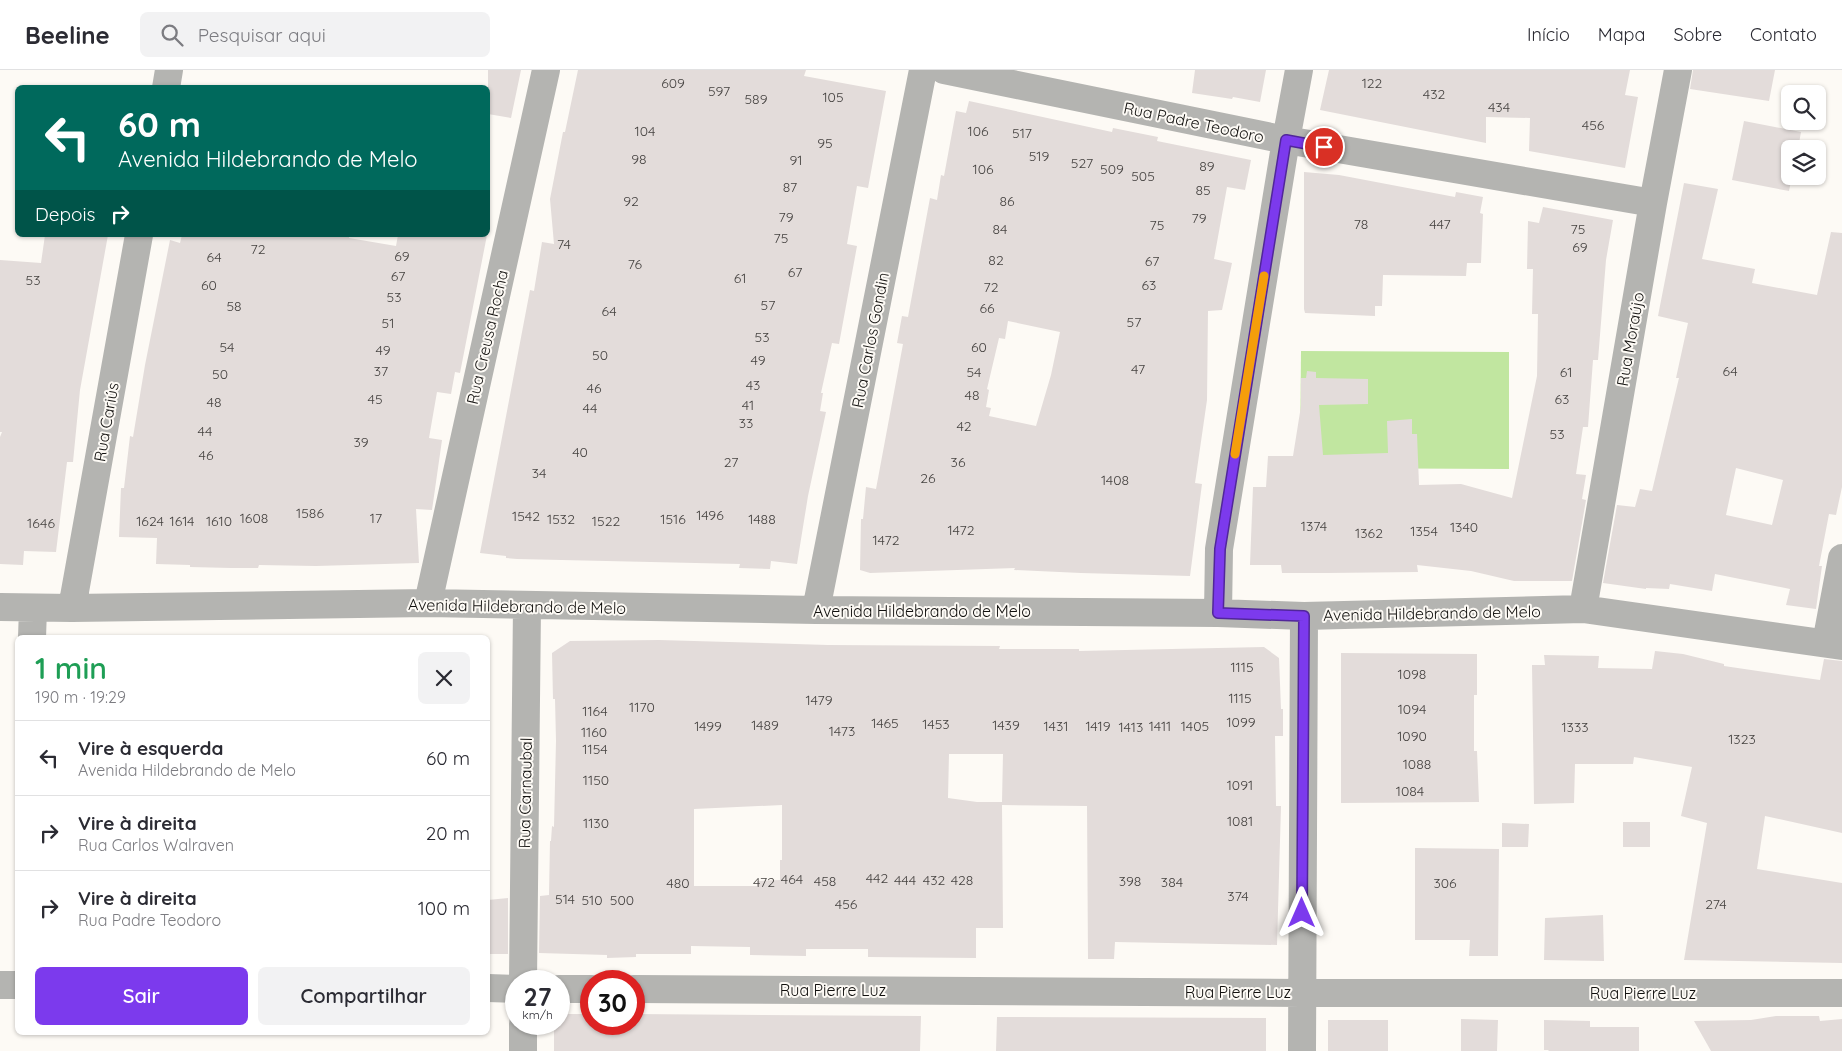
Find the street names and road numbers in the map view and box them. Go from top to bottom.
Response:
street label: Rua Padre Teodoro [1122,97,1266,147]
street label: Rua Creusa Rocha [462,268,512,406]
street label: Rua Carlos Gondin [847,271,893,409]
street label: Rua Moraújo [1612,290,1648,388]
street label: Rua Cariús [89,381,123,463]
street label: Avenida Hildebrando de Melo [408,594,626,618]
street label: Avenida Hildebrando de Melo [813,601,1031,621]
street label: Avenida Hildebrando de Melo [1323,601,1541,625]
street label: Rua Carnaubal [514,737,536,849]
street label: Rua Pierre Luz [780,980,886,1000]
street label: Rua Pierre Luz [1185,982,1291,1002]
street label: Rua Pierre Luz [1590,983,1696,1003]

